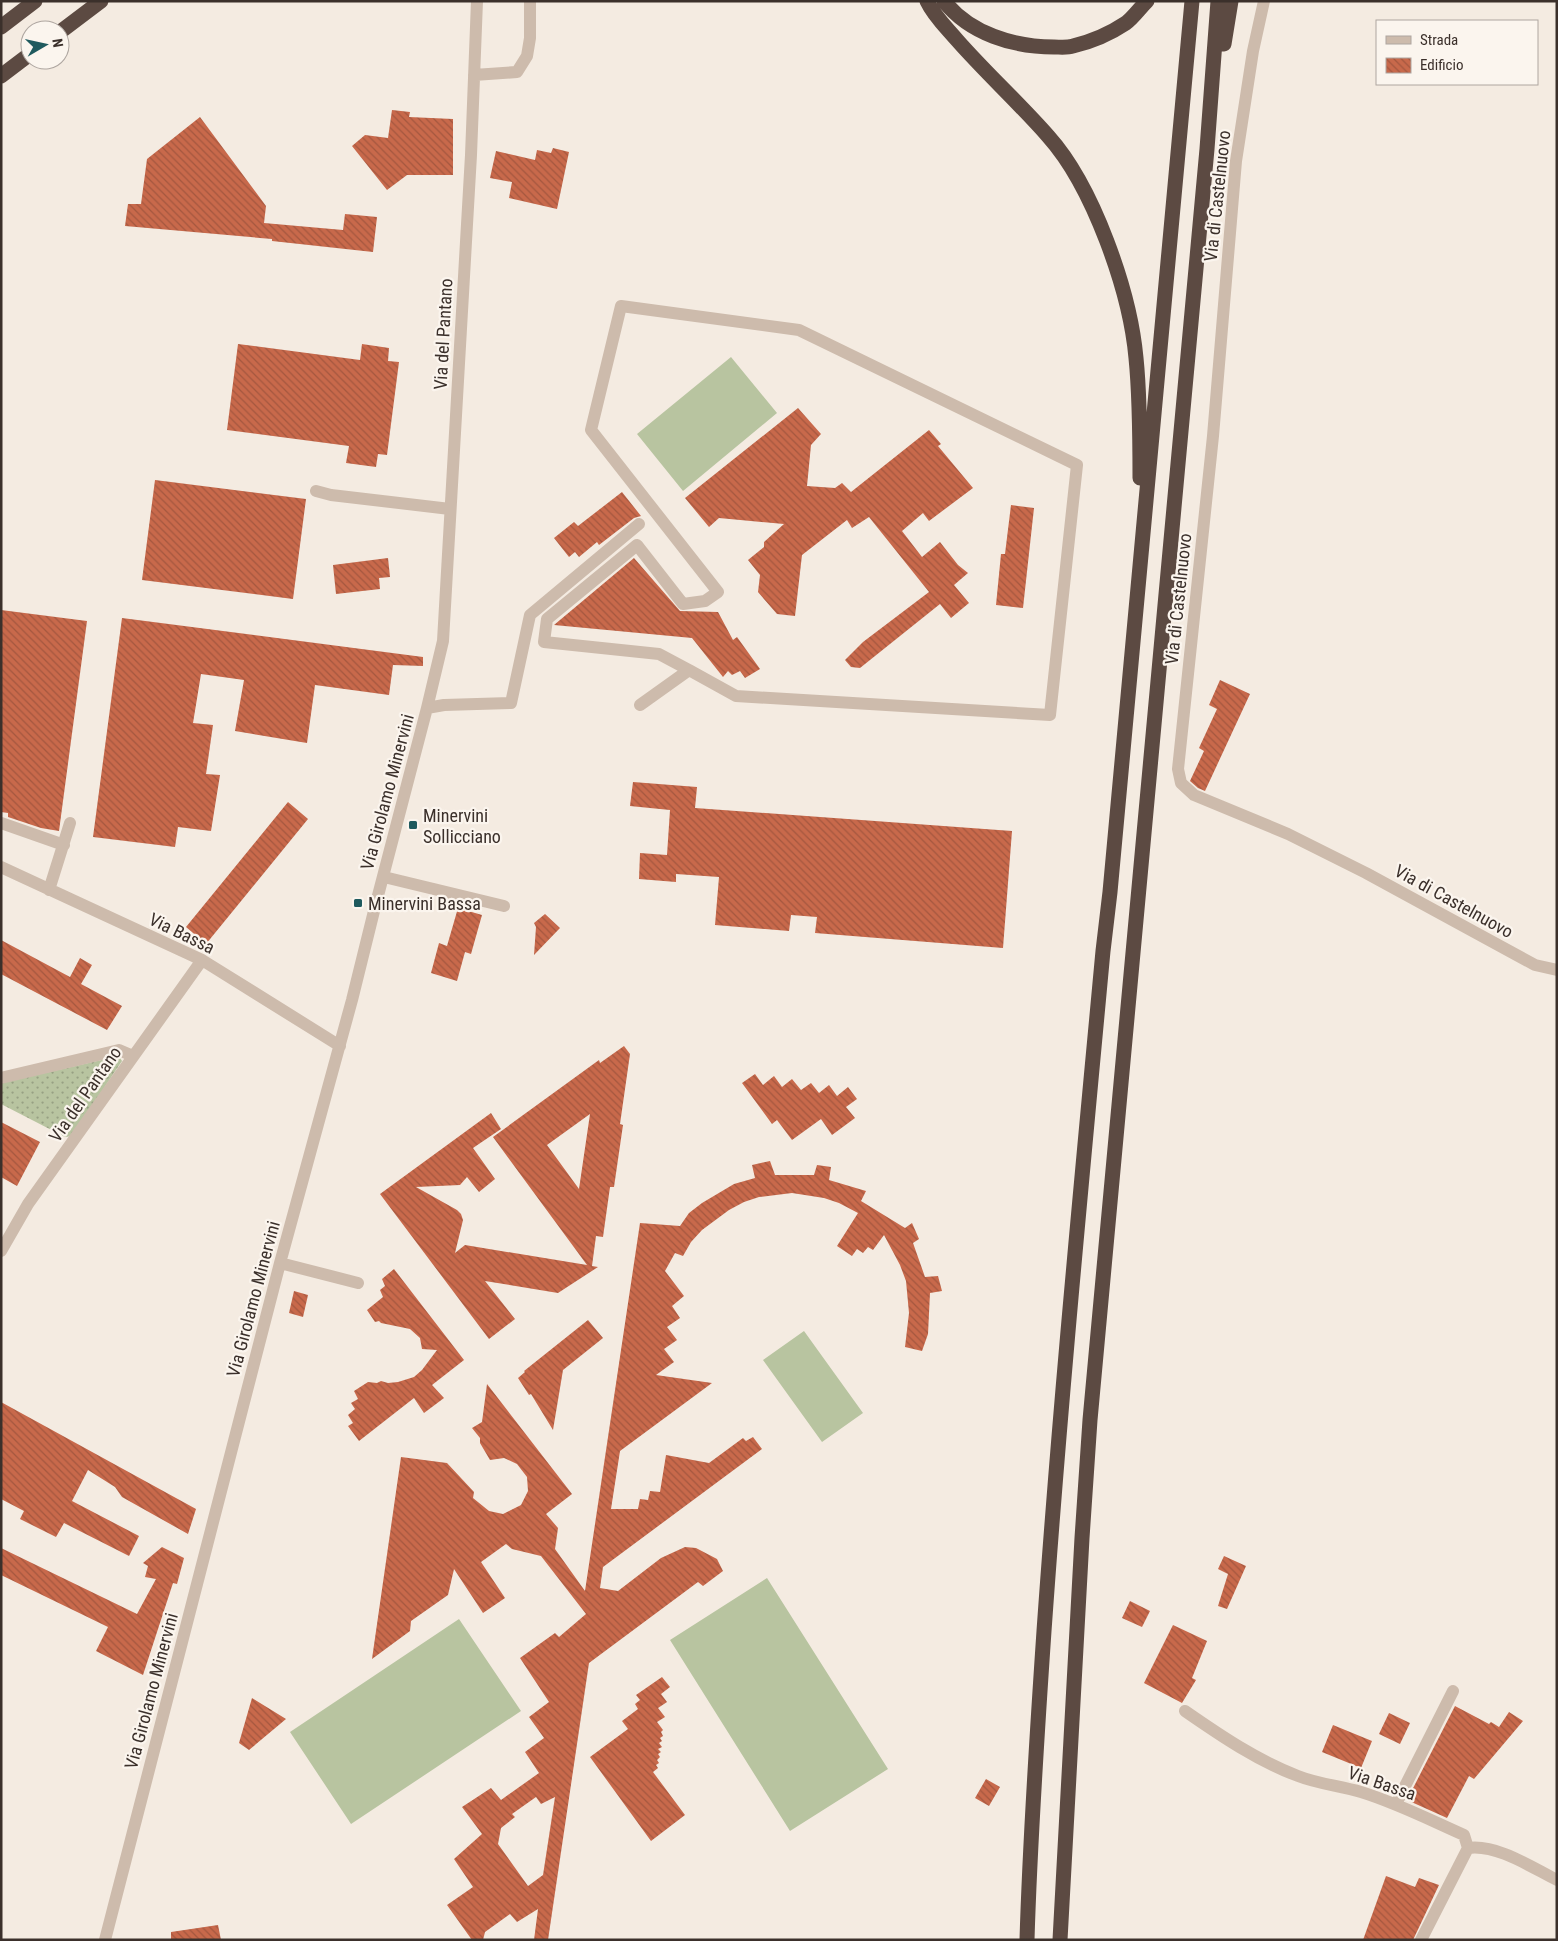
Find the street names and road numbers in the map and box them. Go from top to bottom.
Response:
street label: Via di Castelnuovo [1200,129,1234,263]
street label: Via del Pantano [430,278,456,390]
street label: Via di Castelnuovo [1161,532,1195,666]
street label: Via Girolamo Minervini [356,712,418,872]
street label: Via di Castelnuovo [1391,860,1517,942]
street label: Via Bassa [146,908,218,958]
street label: Via del Pantano [44,1042,126,1146]
street label: Via Girolamo Minervini [222,1219,284,1379]
street label: Via Girolamo Minervini [120,1611,182,1771]
street label: Via Bassa [1345,1762,1419,1804]

